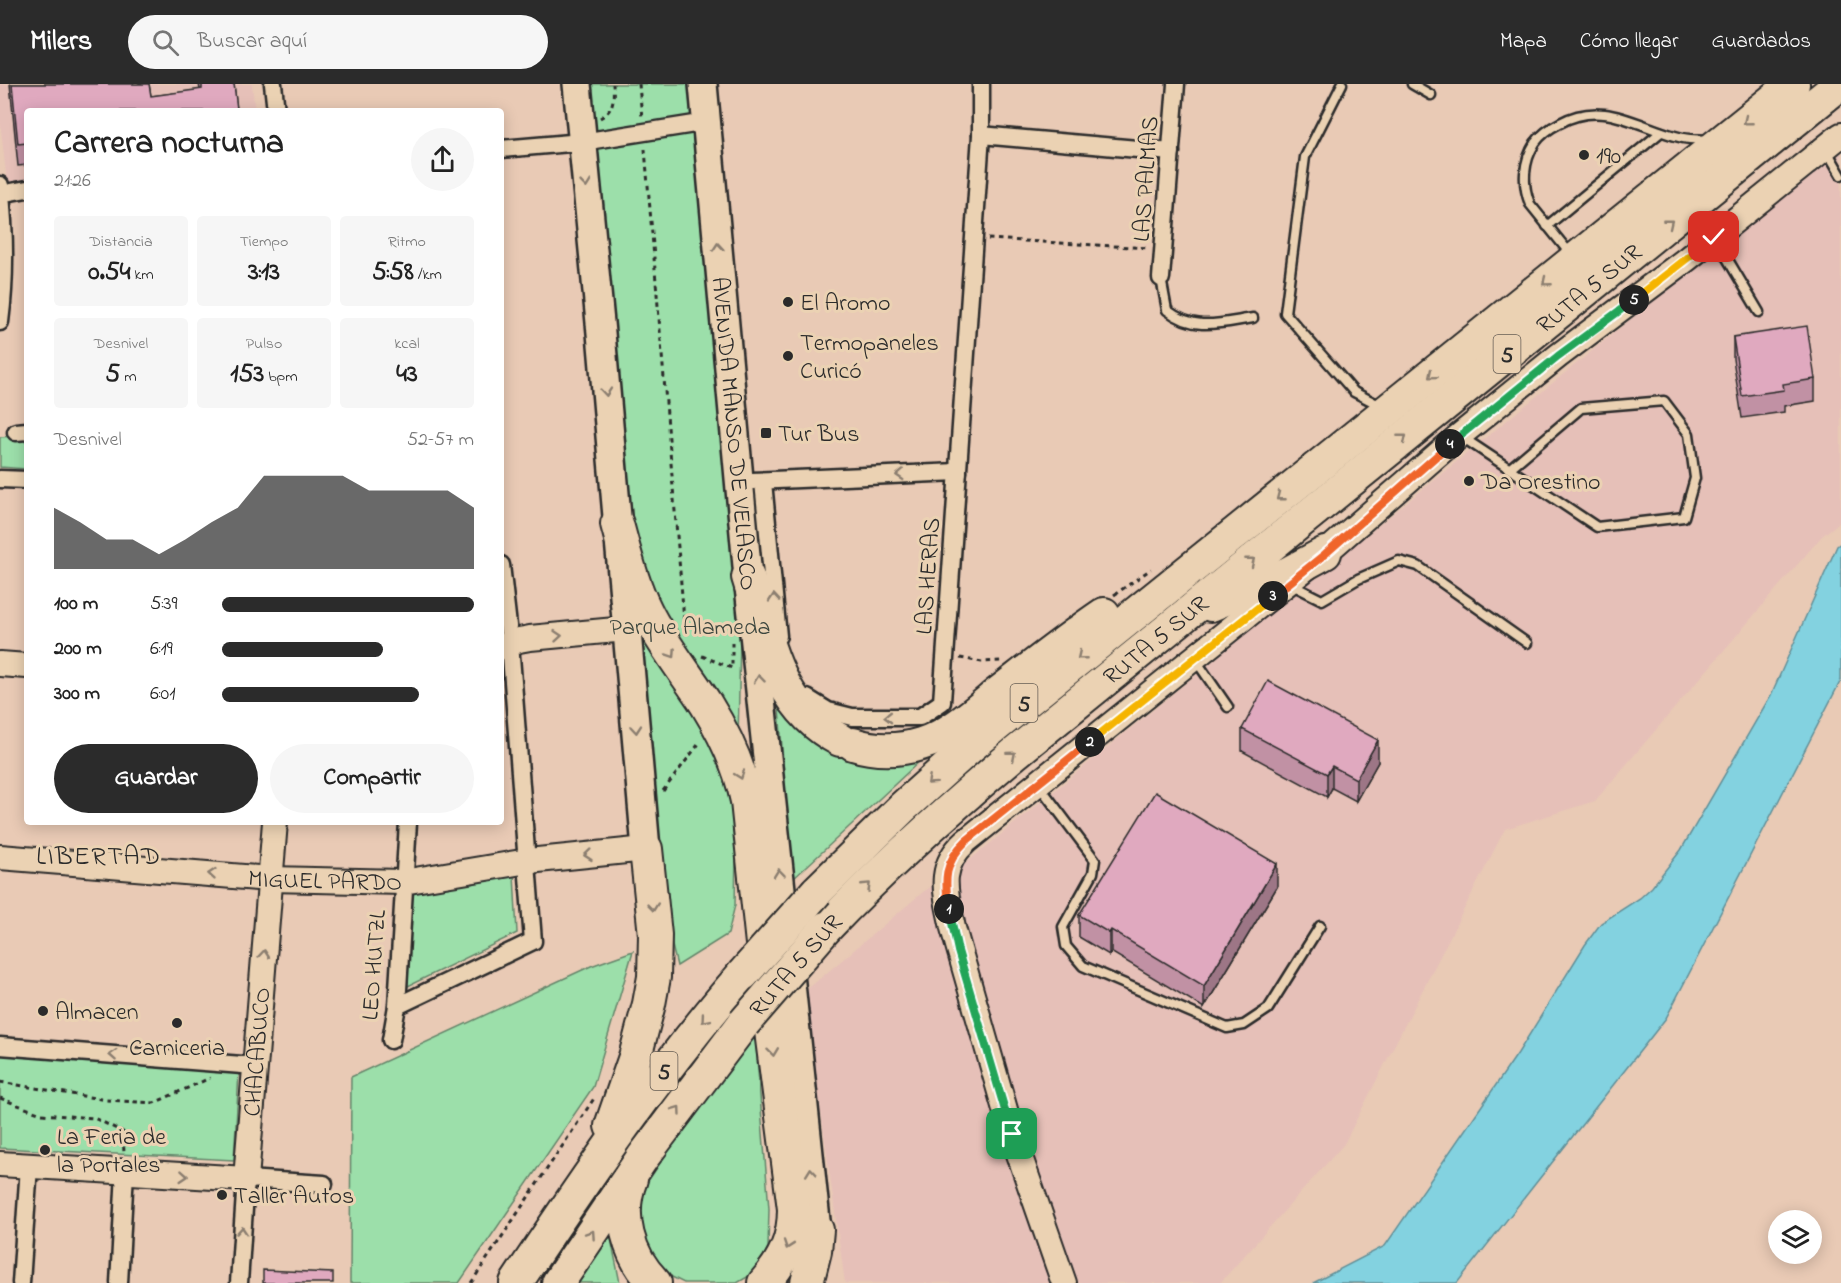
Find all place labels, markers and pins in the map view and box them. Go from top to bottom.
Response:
place label: 190 [1596,140,1621,175]
marker: 190 [1577,148,1591,162]
pin [1688,211,1739,262]
pin: 5 [1619,285,1649,315]
place label: El Aromo [800,287,890,322]
marker: El Aromo [781,295,795,309]
place label: Termopaneles Curicó [800,327,939,390]
marker: Termopaneles Curicó [781,349,795,363]
place label: Tur Bus [778,418,859,453]
marker: Tur Bus [759,426,773,440]
pin: 4 [1435,429,1465,459]
place label: Da Orestino [1480,466,1600,501]
marker: Da Orestino [1462,474,1476,488]
pin: 3 [1258,581,1288,611]
pin: 2 [1075,727,1105,757]
pin: 1 [934,894,964,924]
place label: Almacen [55,996,139,1031]
marker: Almacen [36,1004,50,1018]
marker: Carniceria [170,1016,184,1030]
place label: Carniceria [129,1032,225,1067]
pin [986,1108,1037,1159]
place label: La Feria de la Portales [57,1121,166,1184]
marker: La Feria de la Portales [38,1143,52,1157]
place label: Taller Autos [234,1180,354,1215]
marker: Taller Autos [215,1188,229,1202]

